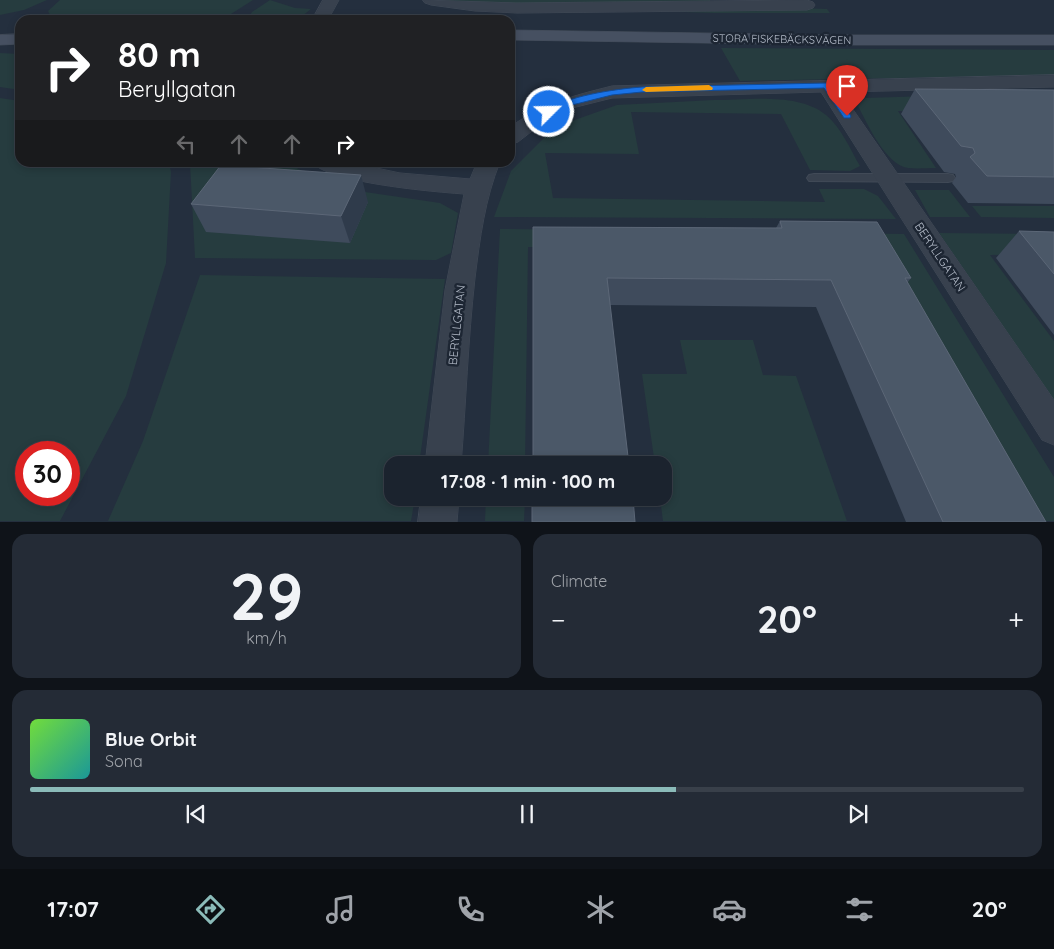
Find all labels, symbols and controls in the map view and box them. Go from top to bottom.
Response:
street label: STORA FISKEBÄCKSVÄGEN [713,31,851,47]
text: 80 m [118,32,201,76]
icon: right [35,35,100,100]
pin [826,65,868,116]
icon: arrive [833,72,861,100]
text: Beryllgatan [118,75,236,103]
position arrow [522,85,574,137]
icon: left [172,130,200,158]
icon: ahead [225,130,253,158]
icon: ahead [278,130,306,158]
icon: right [331,130,359,158]
street label: BERYLLGATAN [912,219,969,294]
street label: BERYLLGATAN [445,284,468,366]
speed limit sign: 30 [15,441,80,506]
text: 17:08 · 1 min · 100 m [441,469,615,493]
text: 29 [230,555,303,636]
text: Climate [551,571,607,591]
text: 20° [757,595,817,643]
text: − [551,602,566,637]
text: + [1008,602,1024,637]
text: km/h [246,628,287,648]
text: Blue Orbit [105,727,197,751]
text: Sona [105,751,143,771]
icon: previous [182,800,210,828]
icon: pause [513,800,541,828]
icon: next [844,800,872,828]
icon: directions [193,892,228,927]
icon: music [323,892,358,927]
icon: phone [453,892,488,927]
icon: climate [583,892,618,927]
icon: car [712,892,747,927]
icon: filters [842,892,877,927]
text: 17:07 [47,895,99,923]
text: 20° [972,895,1007,923]

